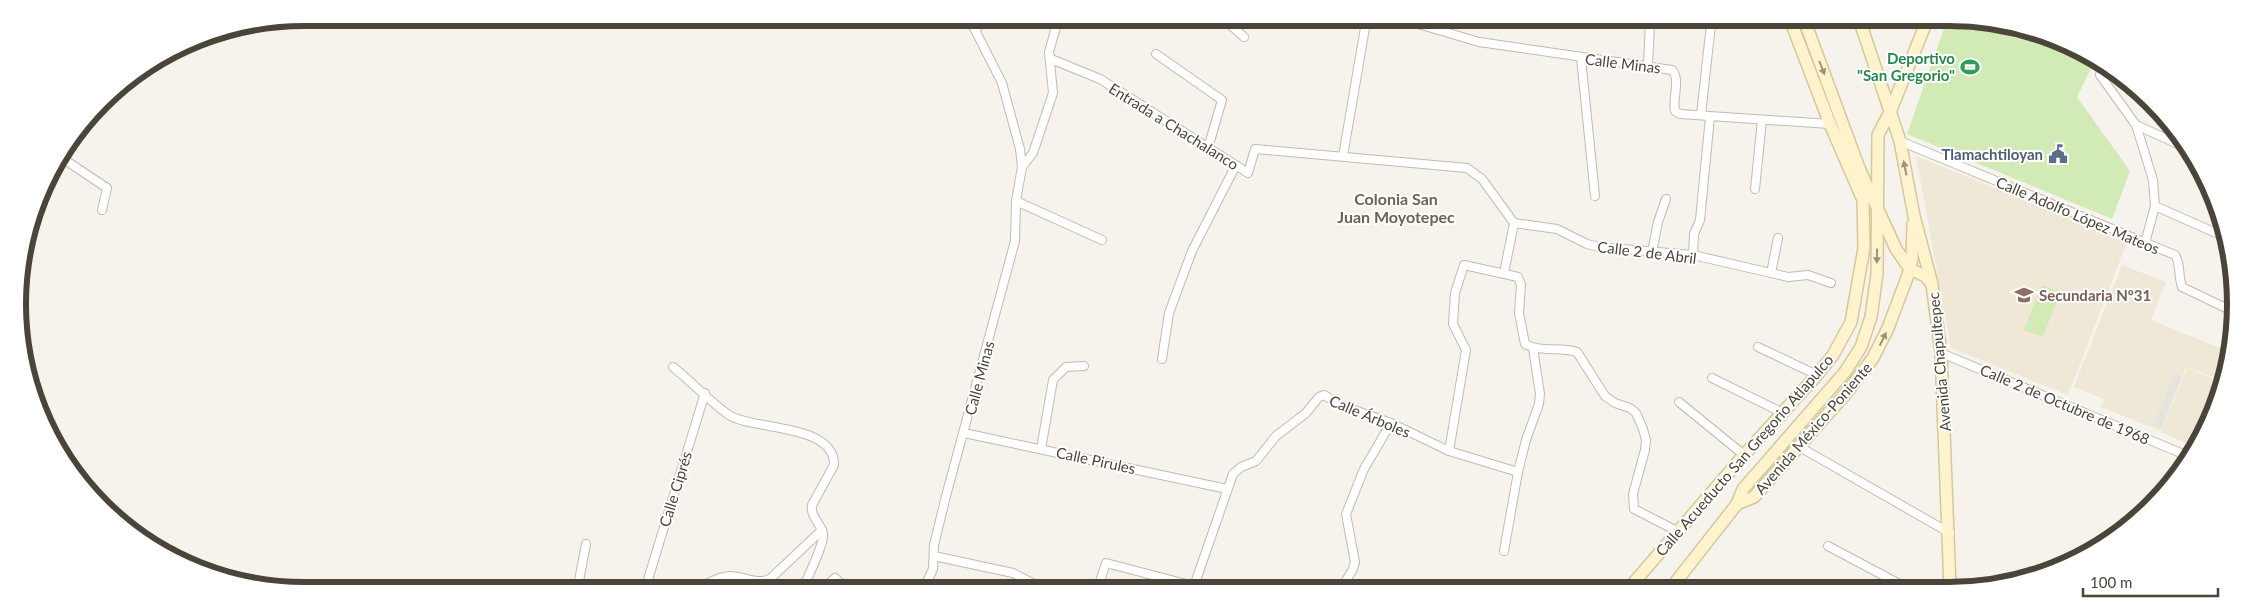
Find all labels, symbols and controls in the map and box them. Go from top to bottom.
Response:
street label: Calle Minas [1584,49,1662,77]
place label: Deportivo "San Gregorio" [1857,49,1955,84]
sports icon: Deportivo "San Gregorio" [1959,56,1981,78]
one-way arrow [1818,61,1826,76]
street label: Entrada a Chachalanco [1106,79,1242,173]
public building icon: Tlamachtiloyan [2047,143,2069,165]
place label: Tlamachtiloyan [1941,145,2043,163]
one-way arrow [1901,159,1909,175]
street label: Calle Adolfo López Mateos [1994,172,2162,258]
district label: Colonia San Juan Moyotepec [1337,189,1455,226]
street label: Calle 2 de Abril [1596,237,1698,267]
one-way arrow [1873,248,1881,264]
school or university icon: Secundaria Nº31 [2013,284,2035,306]
place label: Secundaria Nº31 [2039,286,2151,304]
street label: Avenida Chapultepec [1924,292,1954,432]
one-way arrow [1879,331,1887,346]
street label: Calle Minas [960,339,998,417]
street label: Calle Acueducto San Gregorio Atlapulco [1651,350,1837,560]
street label: Avenida México-Poniente [1751,358,1875,498]
street label: Calle 2 de Octubre de 1968 [1978,360,2152,448]
street label: Calle Árboles [1327,391,1413,441]
street label: Calle Pirules [1055,443,1137,477]
street label: Calle Ciprés [655,449,695,529]
scale bar [2083,566,2218,598]
text: 100 m [2090,573,2132,591]

